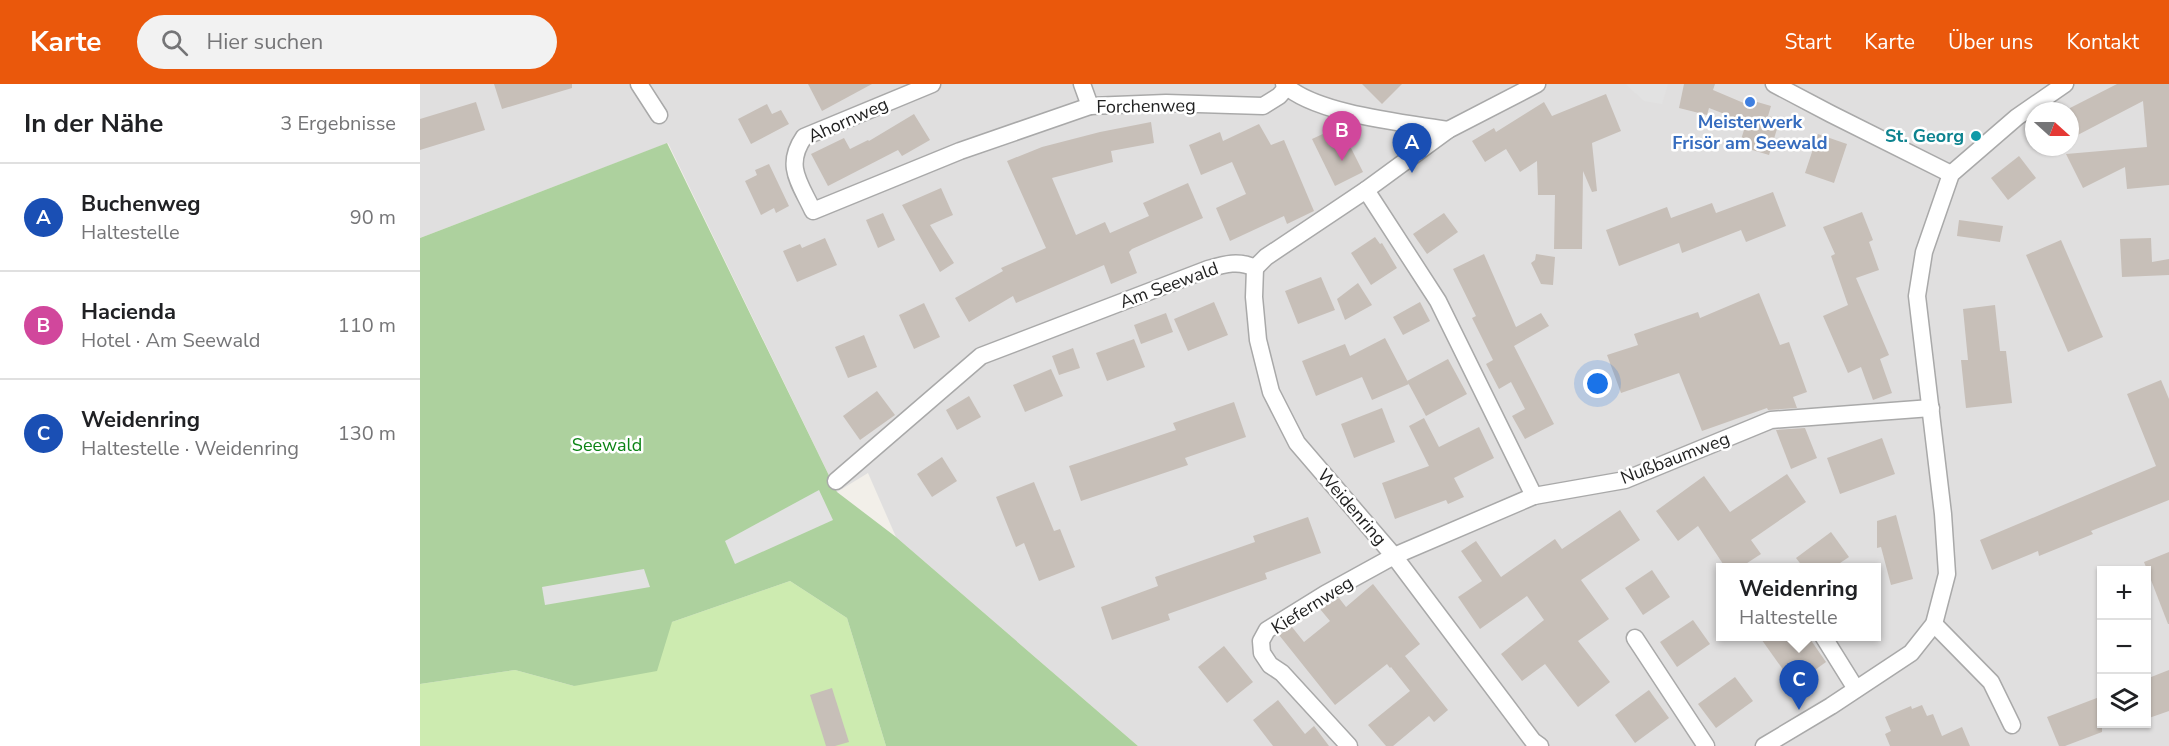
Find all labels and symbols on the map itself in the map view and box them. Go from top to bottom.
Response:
street label: Ahornweg [804,92,892,148]
street label: Forchenweg [1096,93,1196,119]
marker: Meisterwerk Frisör am Seewald [1743,95,1757,109]
north arrow [2025,102,2079,156]
place label: Meisterwerk Frisör am Seewald [1672,110,1828,155]
pin: B [1322,112,1362,161]
pin: A [1392,124,1432,173]
place label: St. Georg [1885,124,1964,148]
marker: St. Georg [1969,129,1983,143]
street label: Am Seewald [1116,256,1222,314]
your location [1583,369,1612,398]
street label: Nußbaumweg [1617,426,1733,490]
park label: Seewald [572,433,642,457]
street label: Weidenring [1312,464,1392,550]
street label: Kiefernweg [1267,570,1357,640]
pin: C [1780,660,1818,710]

